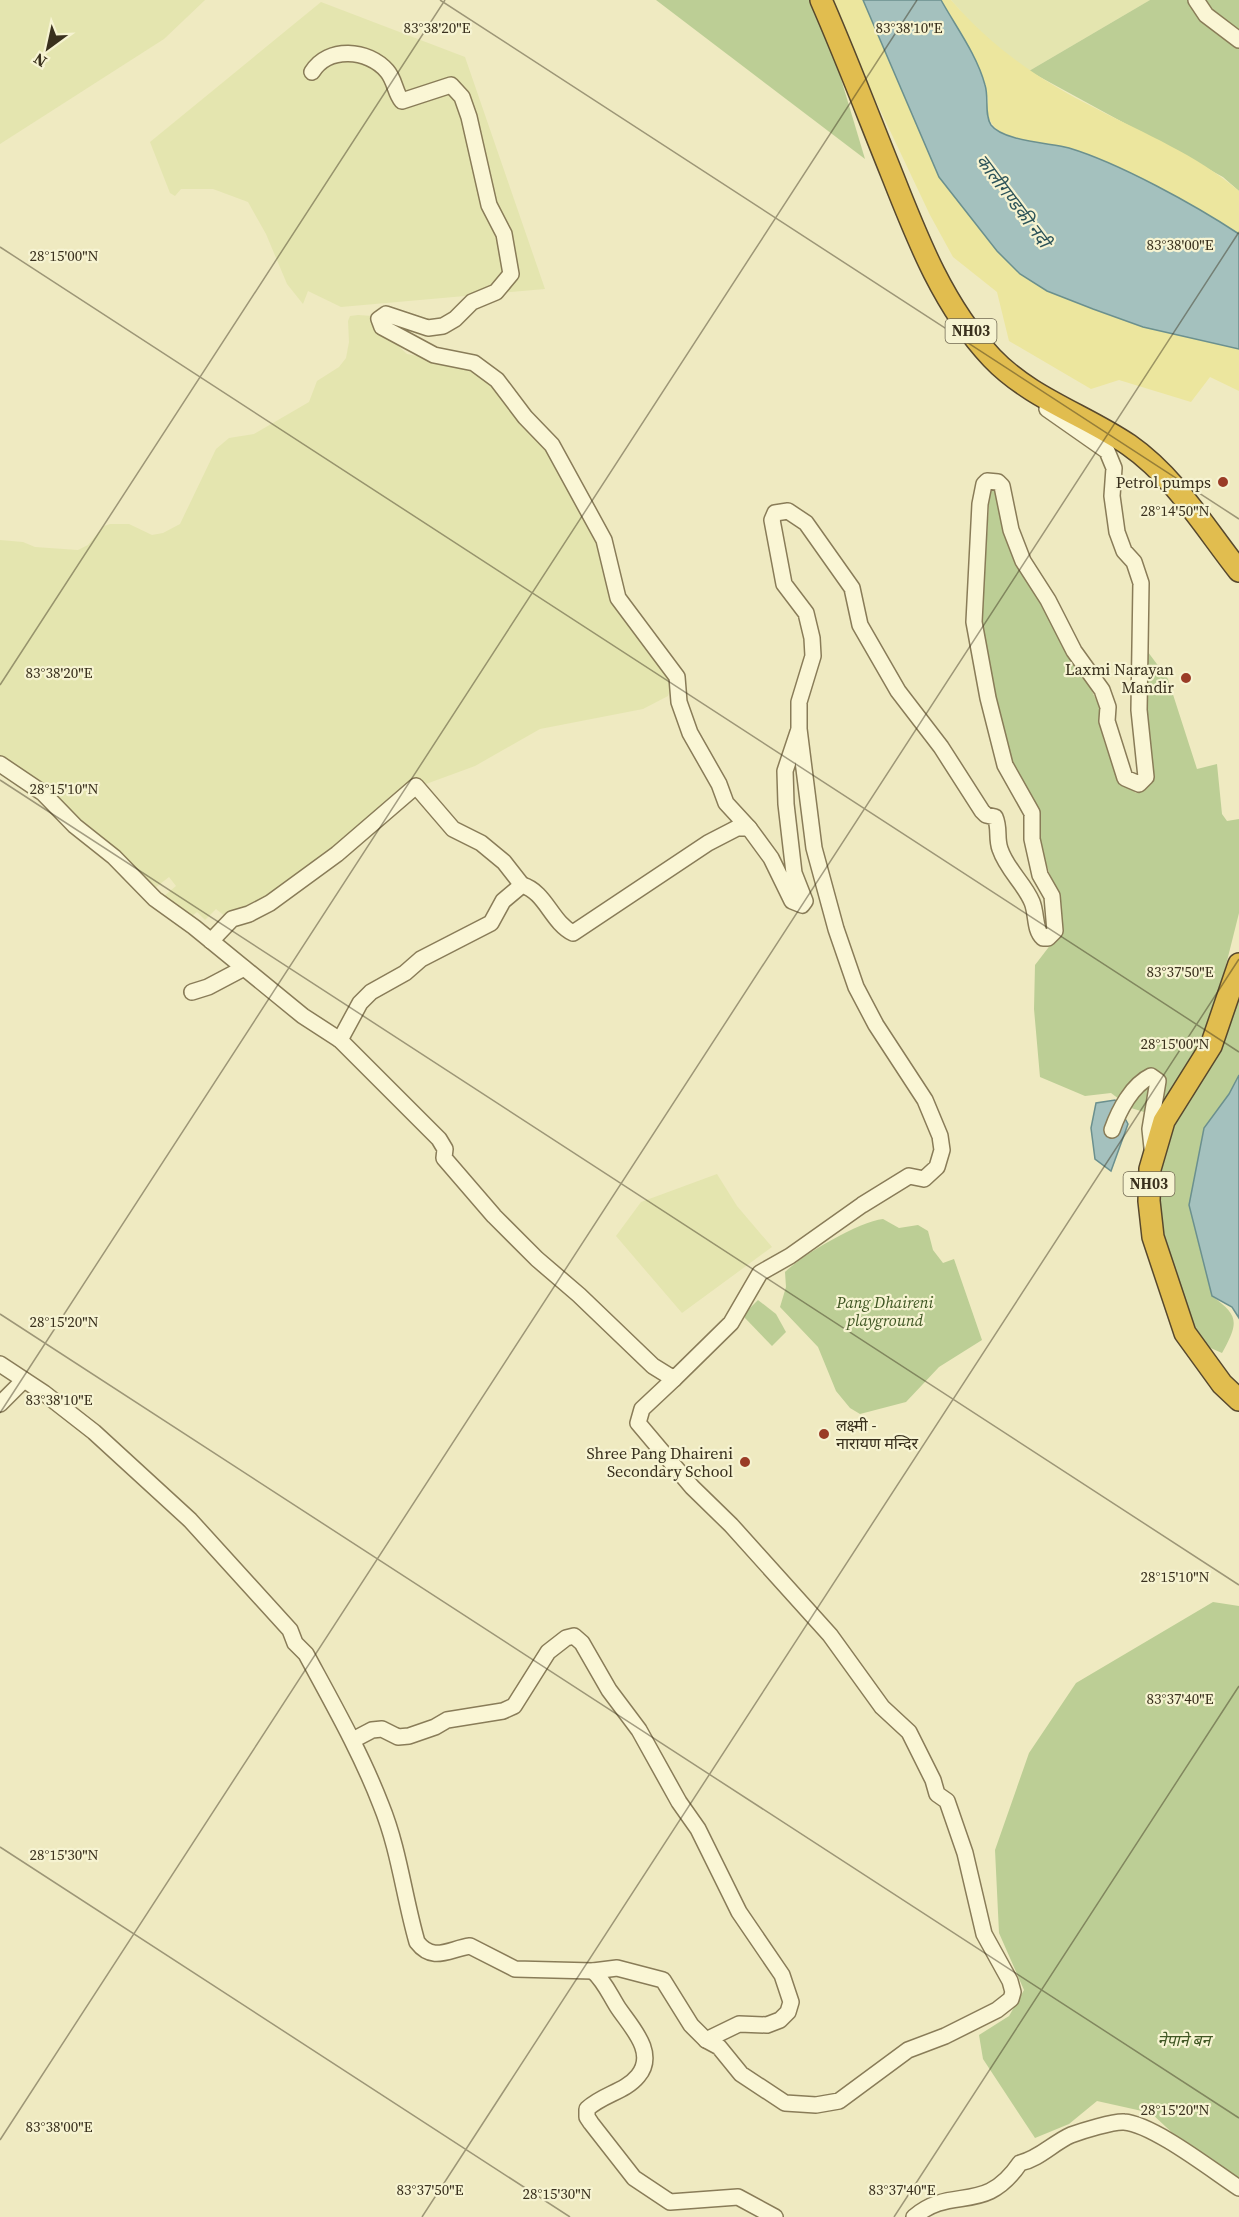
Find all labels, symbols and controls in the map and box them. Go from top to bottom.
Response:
text: 83°38'20"E [403,17,471,38]
text: 83°38'10"E [875,17,943,38]
north arrow [18,18,78,78]
text: N [29,48,51,73]
water label: कालीगण्डकी नदी [970,149,1059,255]
text: 83°38'00"E [1146,234,1214,255]
text: 28°15'00"N [29,245,99,266]
road number: NH03 [946,319,996,343]
place label: Petrol pumps [1116,471,1211,493]
marker: Petrol pumps [1216,475,1230,489]
text: 28°14'50"N [1140,500,1210,521]
place label: Laxmi Narayan Mandir [1065,658,1174,698]
text: 83°38'20"E [25,662,93,683]
marker: Laxmi Narayan Mandir [1179,671,1193,685]
text: 28°15'10"N [29,778,99,799]
text: 83°37'50"E [1146,961,1214,982]
text: 28°15'00"N [1140,1033,1210,1054]
road number: NH03 [1124,1172,1174,1196]
park label: Pang Dhaireni playground [836,1291,934,1331]
text: 28°15'20"N [29,1311,99,1332]
text: 83°38'10"E [25,1389,93,1410]
place label: लक्ष्मी - नारायण मन्दिर [836,1414,918,1454]
marker: लक्ष्मी - नारायण मन्दिर [817,1427,831,1441]
place label: Shree Pang Dhaireni Secondary School [587,1442,733,1482]
marker: Shree Pang Dhaireni Secondary School [738,1455,752,1469]
text: 28°15'10"N [1140,1566,1210,1587]
text: 83°37'40"E [1146,1688,1214,1709]
text: 28°15'30"N [29,1844,99,1865]
park label: नेपाने बन [1158,2029,1213,2051]
text: 28°15'20"N [1140,2099,1210,2120]
text: 83°38'00"E [25,2116,93,2137]
text: 83°37'50"E [396,2179,464,2200]
text: 83°37'40"E [868,2179,936,2200]
text: 28°15'30"N [522,2183,592,2204]

